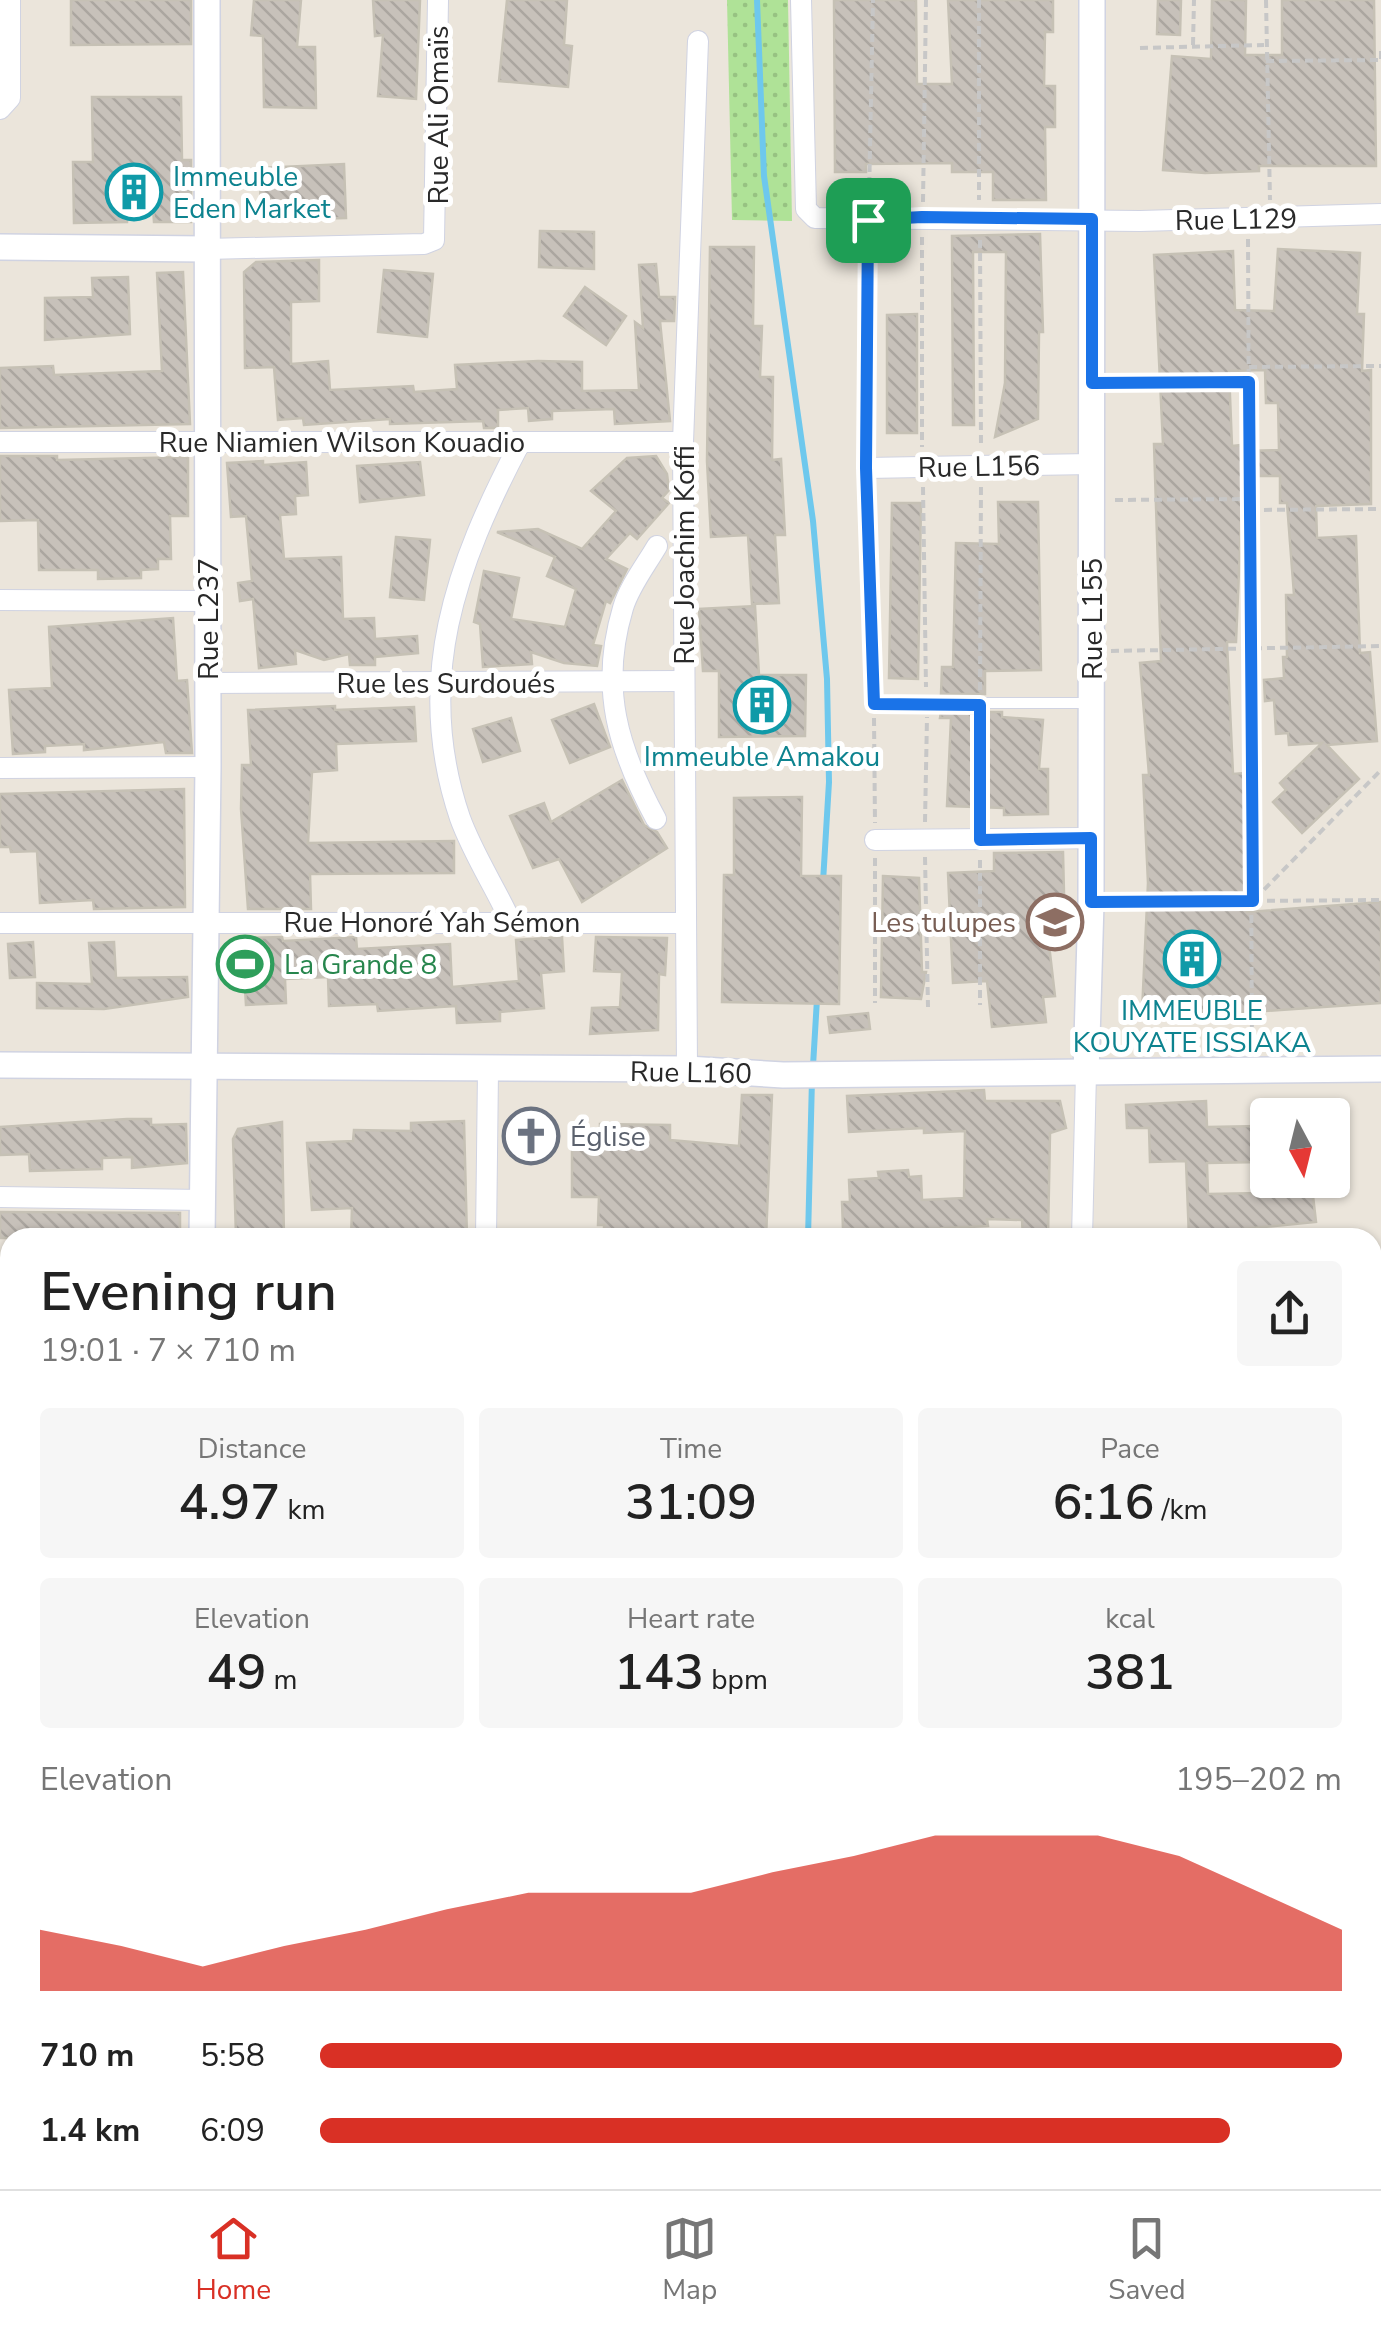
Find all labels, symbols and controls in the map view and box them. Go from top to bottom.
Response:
street label: Rue Ali Omaïs [420,25,458,205]
place label: Immeuble Eden Market [173,158,331,228]
building icon: Immeuble Eden Market [104,162,164,222]
pin [826,178,911,263]
icon: arrive [841,193,896,248]
street label: Rue L129 [1175,200,1297,240]
street label: Rue Niamien Wilson Kouadio [159,424,525,462]
street label: Rue Joachim Koffi [666,445,704,665]
street label: Rue L156 [918,447,1040,487]
street label: Rue L237 [190,558,228,680]
street label: Rue L155 [1074,558,1112,680]
street label: Rue les Surdoués [337,665,555,703]
building icon: Immeuble Amakou [732,675,792,735]
place label: Immeuble Amakou [644,738,880,776]
school or university icon: Les tulupes [1025,892,1085,952]
street label: Rue Honoré Yah Sémon [284,904,580,942]
place label: Les tulupes [871,904,1016,942]
building icon: IMMEUBLE KOUYATE ISSIAKA [1162,929,1222,989]
sports icon: La Grande 8 [215,934,275,994]
place label: La Grande 8 [284,946,437,984]
place label: IMMEUBLE KOUYATE ISSIAKA [1073,992,1311,1062]
street label: Rue L160 [630,1053,752,1093]
north arrow [1250,1098,1350,1198]
map controls [1250,1098,1350,1198]
church icon: Église [501,1106,561,1166]
place label: Église [570,1118,646,1156]
text: Evening run [40,1254,337,1329]
button: share [1237,1261,1342,1366]
text: 19:01 · 7 × 710 m [40,1329,296,1372]
text: Distance [198,1430,306,1468]
text: Time [660,1430,722,1468]
text: Pace [1100,1430,1160,1468]
text: 4.97 [178,1468,280,1537]
text: 31:09 [625,1468,757,1537]
text: 6:16 [1053,1468,1154,1537]
text: km [280,1491,326,1529]
text: /km [1154,1491,1207,1529]
text: Elevation [194,1600,310,1638]
text: Heart rate [627,1600,755,1638]
text: kcal [1105,1600,1155,1638]
text: 49 [206,1638,266,1707]
text: 143 [614,1638,704,1707]
text: 381 [1085,1638,1175,1707]
text: m [266,1661,298,1699]
text: bpm [704,1661,768,1699]
text: Elevation [40,1758,173,1801]
text: 195–202 m [1175,1758,1342,1801]
text: 710 m [40,2034,134,2077]
text: 5:58 [200,2034,265,2077]
text: 1.4 km [40,2109,140,2152]
text: 6:09 [200,2109,265,2152]
tab: Home [195,2211,271,2309]
tab: Map [662,2211,717,2309]
tab: Saved [1108,2211,1186,2309]

